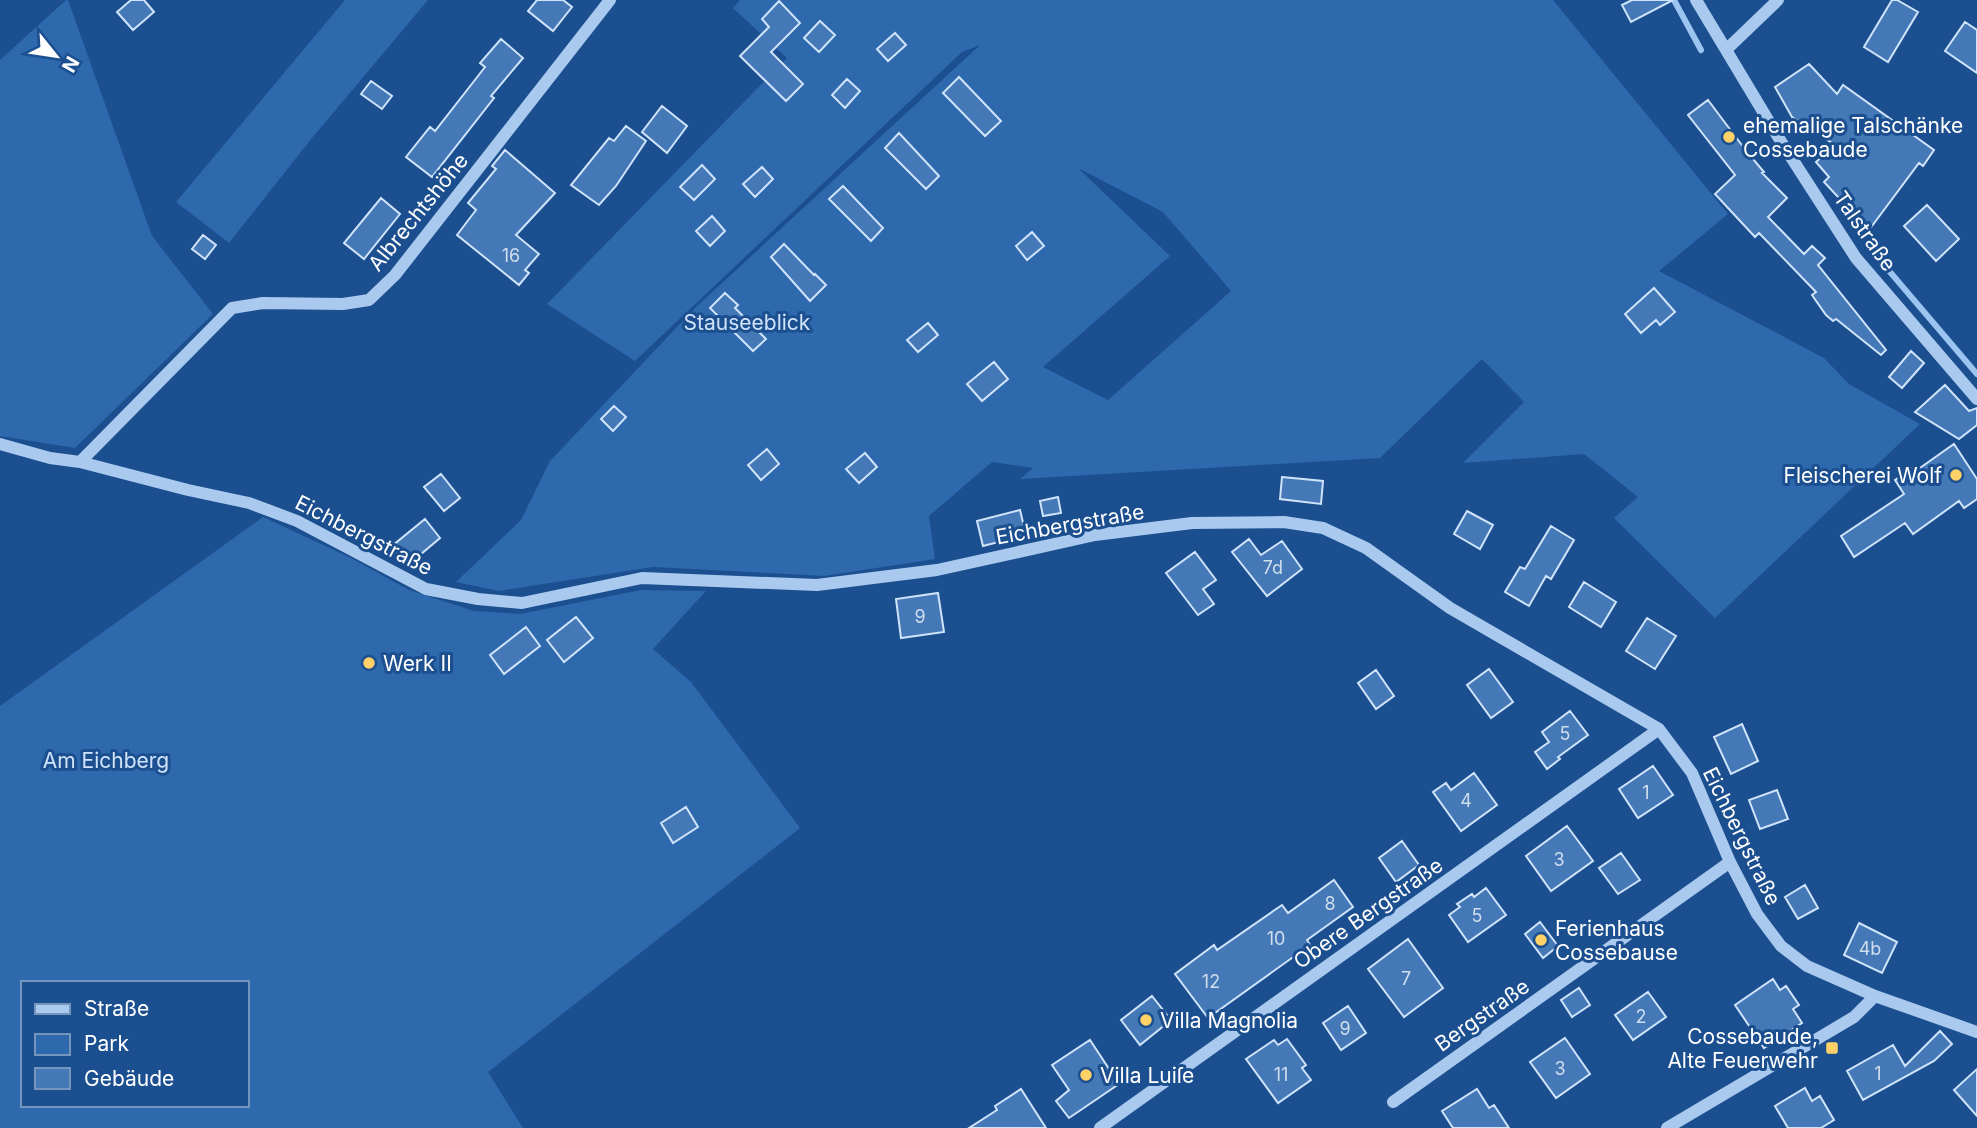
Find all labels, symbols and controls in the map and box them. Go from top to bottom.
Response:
north arrow [21,21,91,91]
text: N [57,52,84,76]
place label: ehemalige Talschänke Cossebaude [1743,113,1963,162]
marker: ehemalige Talschänke Cossebaude [1721,129,1737,145]
street label: Albrechtshöhe [363,148,473,276]
street label: Talstraße [1828,186,1902,276]
house number: 16 [502,245,520,266]
park label: Stauseeblick [684,310,811,335]
place label: Fleischerei Wolf [1784,463,1942,488]
marker: Fleischerei Wolf [1948,467,1964,483]
street label: Eichbergstraße [291,490,437,580]
street label: Eichbergstraße [994,499,1146,549]
house number: 7d [1263,557,1283,578]
house number: 9 [914,606,926,627]
place label: Werk II [383,651,452,676]
marker: Werk II [361,655,377,671]
house number: 5 [1560,723,1570,744]
park label: Am Eichberg [43,748,169,773]
street label: Eichbergstraße [1698,763,1786,909]
house number: 1 [1642,782,1650,803]
house number: 4 [1460,790,1472,811]
house number: 3 [1553,849,1565,870]
street label: Obere Bergstraße [1289,852,1447,974]
house number: 8 [1324,893,1336,914]
house number: 5 [1472,905,1482,926]
place label: Ferienhaus Cossebause [1555,916,1678,965]
house number: 10 [1267,928,1285,949]
marker: Ferienhaus Cossebause [1533,932,1549,948]
house number: 4b [1859,938,1881,959]
house number: 7 [1401,968,1411,989]
house number: 12 [1202,971,1220,992]
street label: Bergstraße [1430,973,1534,1057]
legend [21,981,248,1107]
text: Straße [84,996,149,1021]
house number: 2 [1636,1006,1646,1027]
place label: Villa Magnolia [1160,1008,1298,1033]
marker: Villa Magnolia [1138,1012,1154,1028]
house number: 9 [1339,1018,1351,1039]
place label: Cossebaude, Alte Feuerwehr [1667,1024,1818,1073]
text: Park [84,1031,129,1056]
marker: Cossebaude, Alte Feuerwehr [1824,1040,1840,1056]
house number: 3 [1554,1058,1566,1079]
place label: Villa Luiſe [1100,1063,1194,1088]
house number: 1 [1874,1063,1882,1084]
house number: 11 [1274,1064,1288,1085]
text: Gebäude [84,1066,174,1091]
marker: Villa Luiſe [1078,1067,1094,1083]

